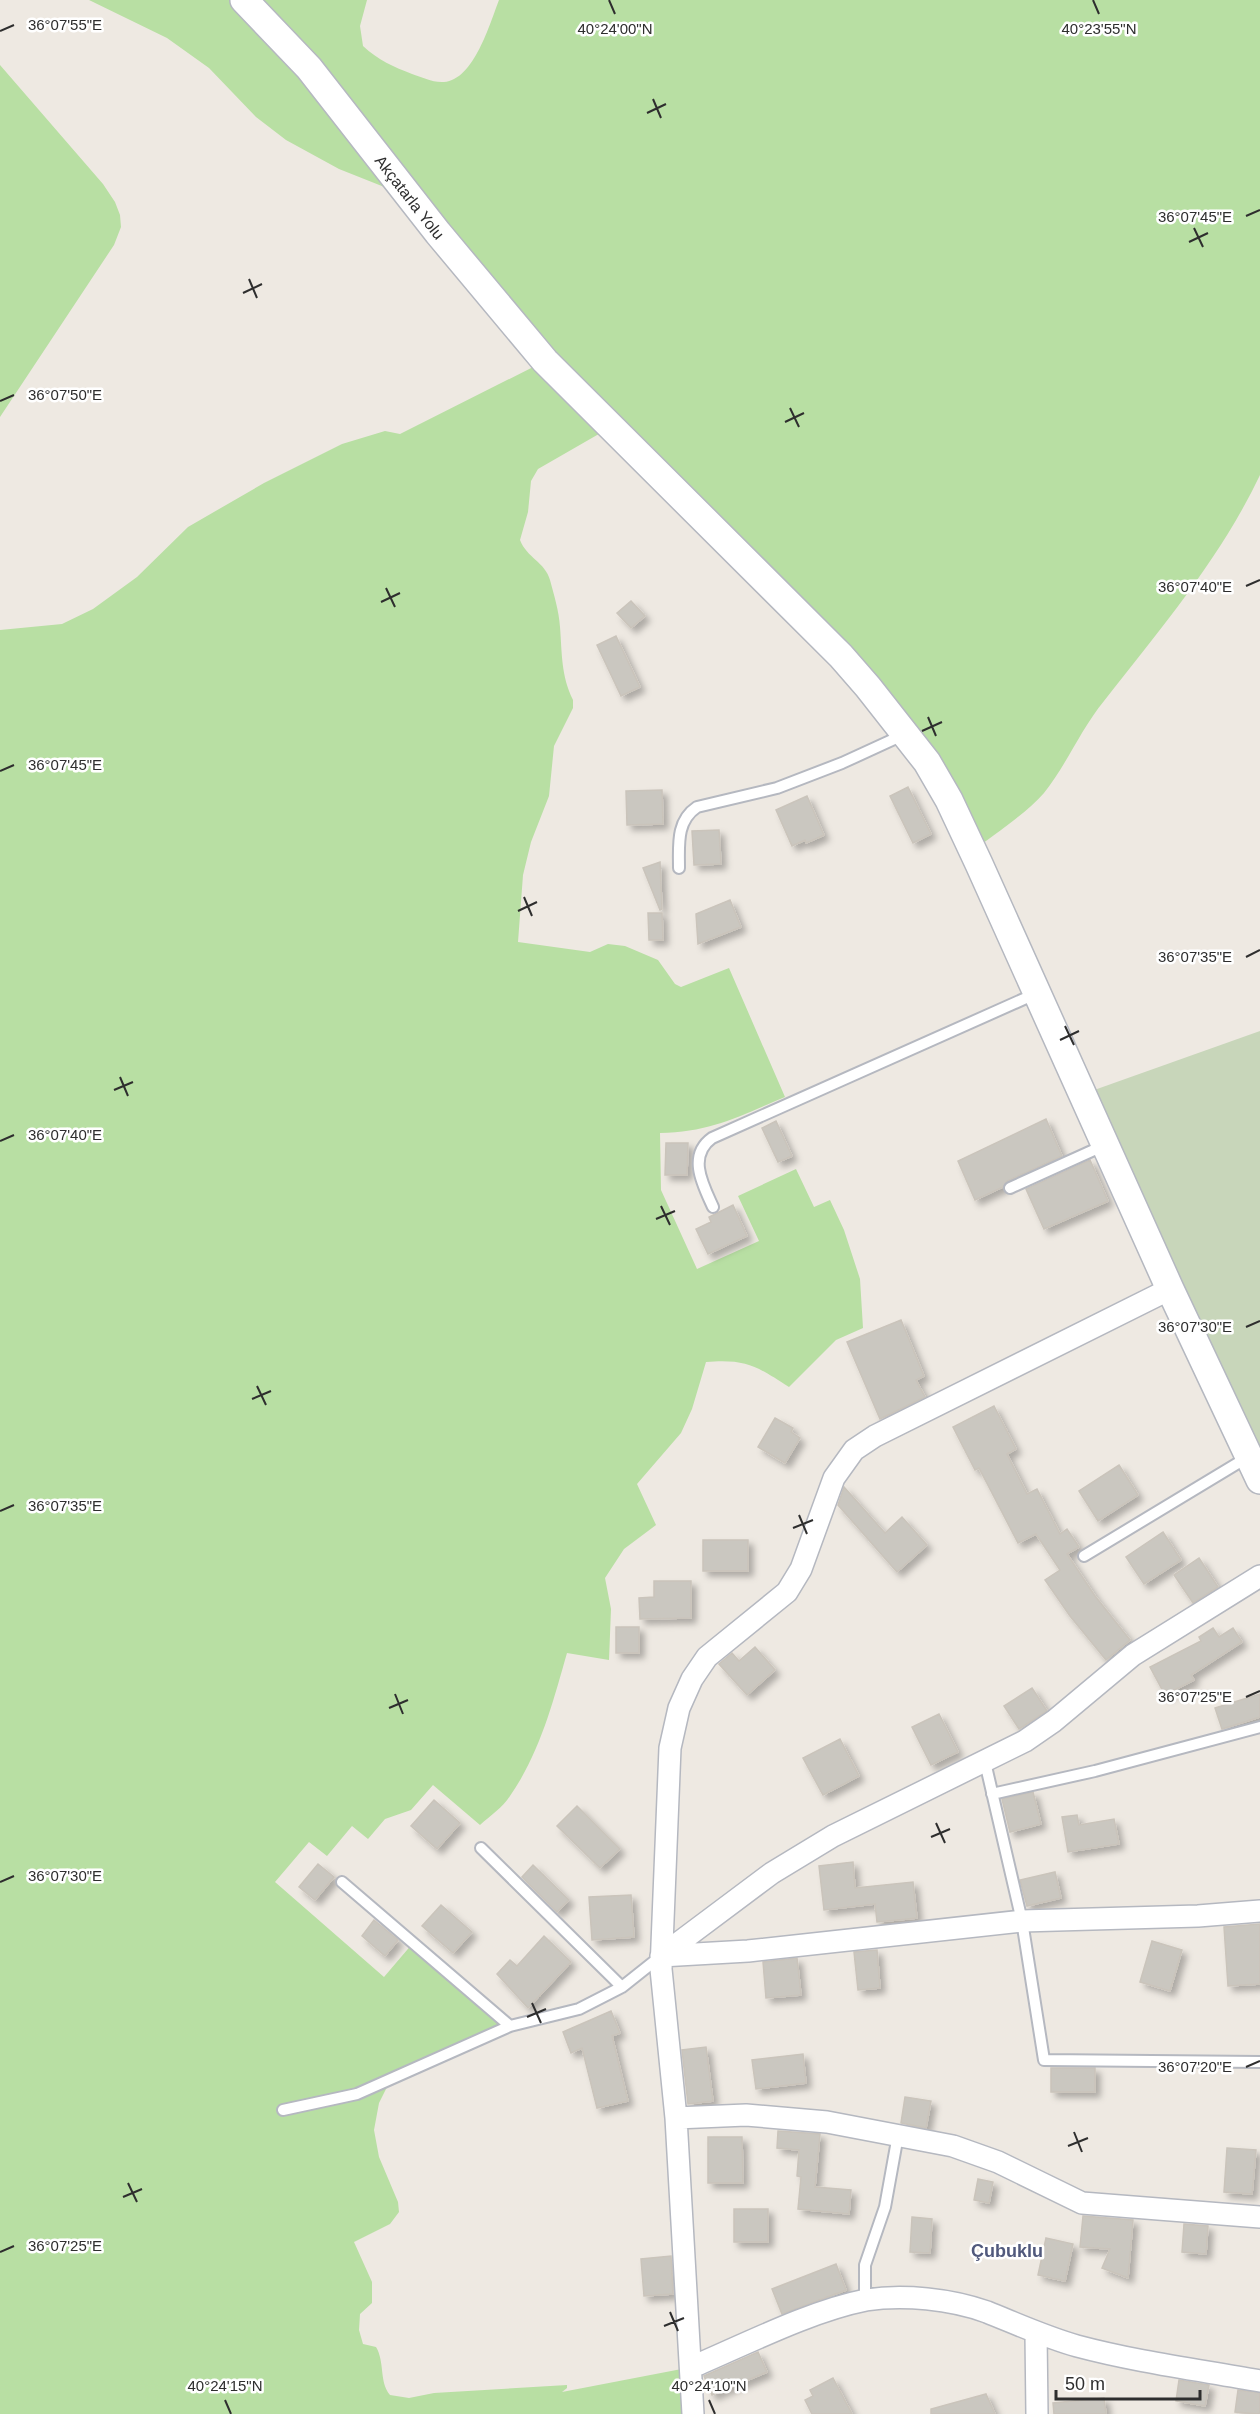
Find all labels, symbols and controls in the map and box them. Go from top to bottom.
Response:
text: 36°07'55"E [28,16,102,33]
text: 40°24'00"N [577,20,653,37]
text: 40°23'55"N [1061,20,1137,37]
street label: Akçatarla Yolu [372,152,448,242]
text: 36°07'45"E [1158,208,1232,225]
text: 36°07'50"E [28,386,102,403]
text: 36°07'40"E [1158,578,1232,595]
text: 36°07'45"E [28,756,102,773]
text: 36°07'35"E [1158,948,1232,965]
text: 36°07'40"E [28,1126,102,1143]
text: 36°07'30"E [1158,1318,1232,1335]
text: 36°07'35"E [28,1497,102,1514]
text: 36°07'25"E [1158,1688,1232,1705]
text: 36°07'30"E [28,1867,102,1884]
text: 36°07'20"E [1158,2058,1232,2075]
text: 36°07'25"E [28,2237,102,2254]
district label: Çubuklu [971,2241,1043,2261]
scale bar [1056,2363,1200,2401]
text: 50 m [1065,2374,1105,2394]
text: 40°24'15"N [187,2377,263,2394]
text: 40°24'10"N [671,2377,747,2394]

